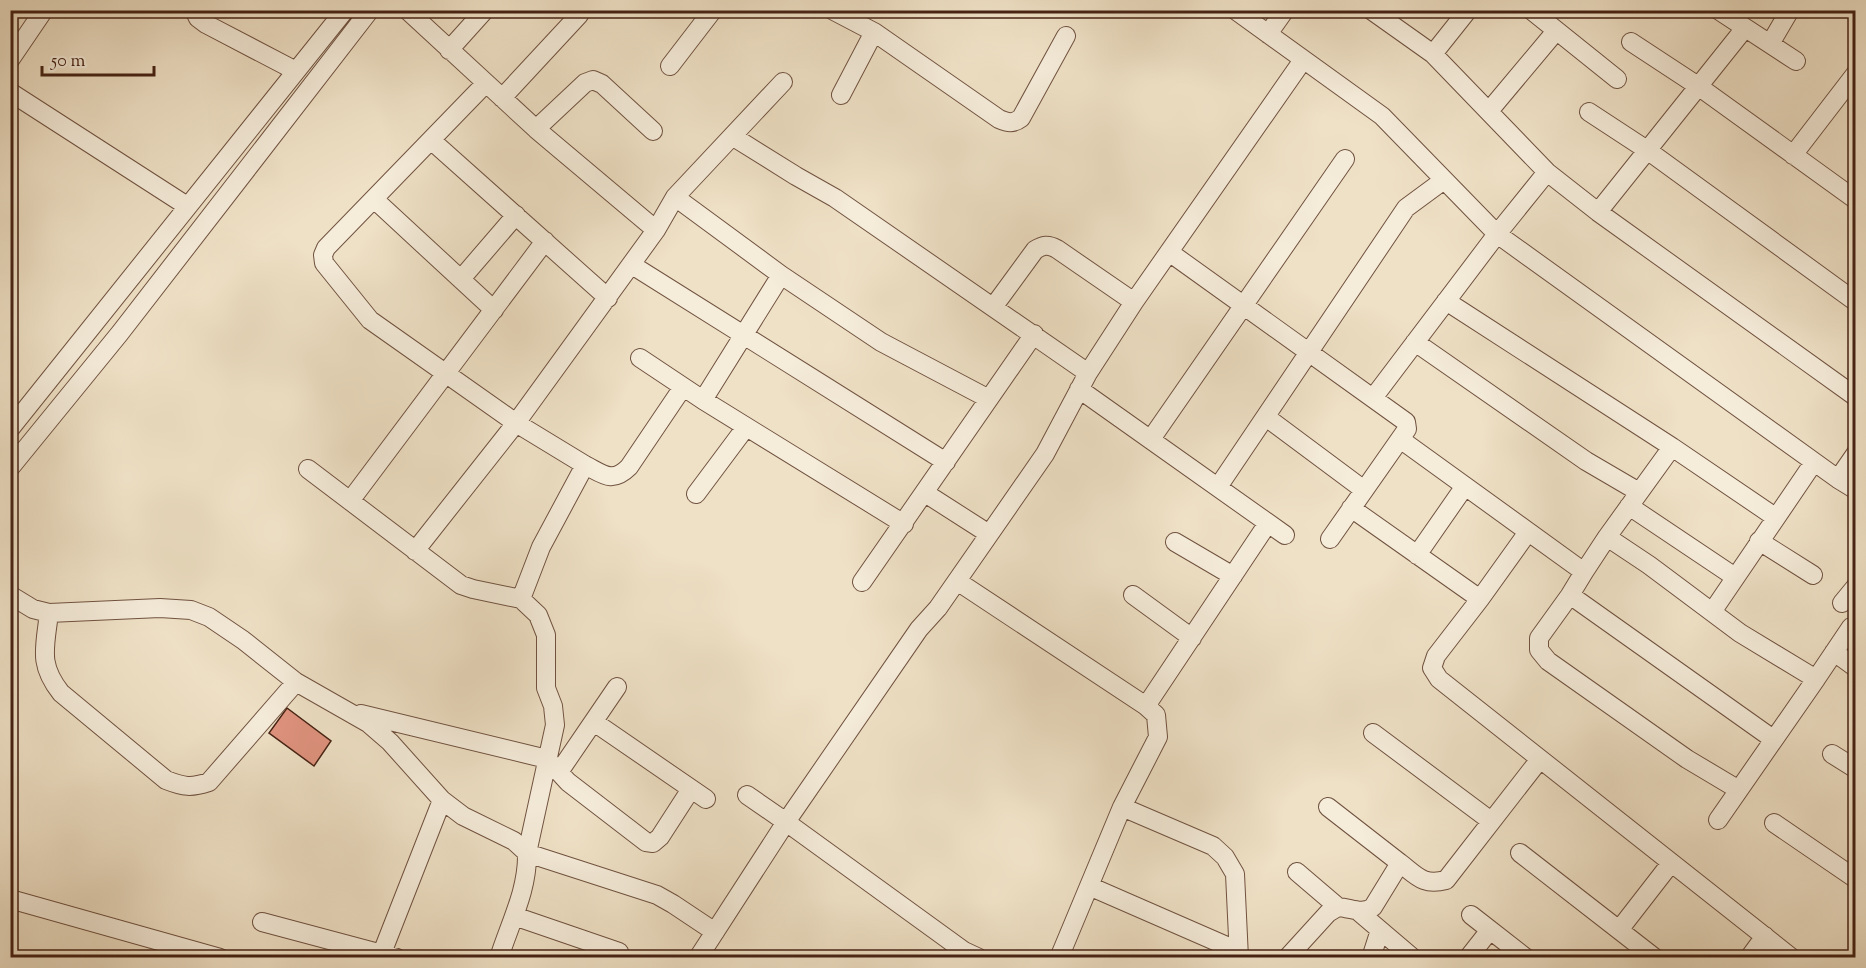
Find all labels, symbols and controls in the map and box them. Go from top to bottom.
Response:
scale bar [42,39,154,77]
text: 50 m [50,49,86,75]

